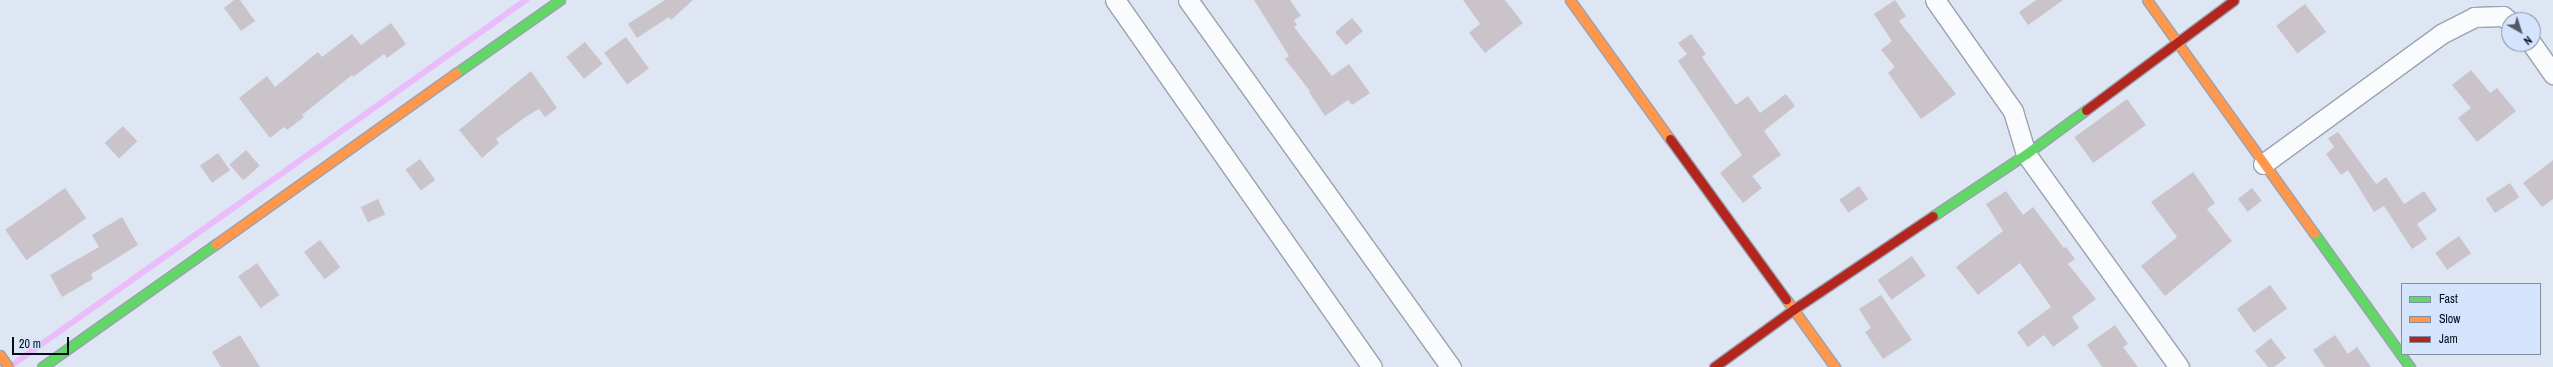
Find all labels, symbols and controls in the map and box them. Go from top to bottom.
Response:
north arrow [2501,12,2541,52]
text: N [2521,33,2535,48]
legend [2401,283,2541,355]
text: Fast [2439,291,2458,307]
text: Slow [2439,311,2460,327]
scale bar [14,329,71,355]
text: Jam [2439,331,2458,347]
text: 20 m [19,336,41,352]

